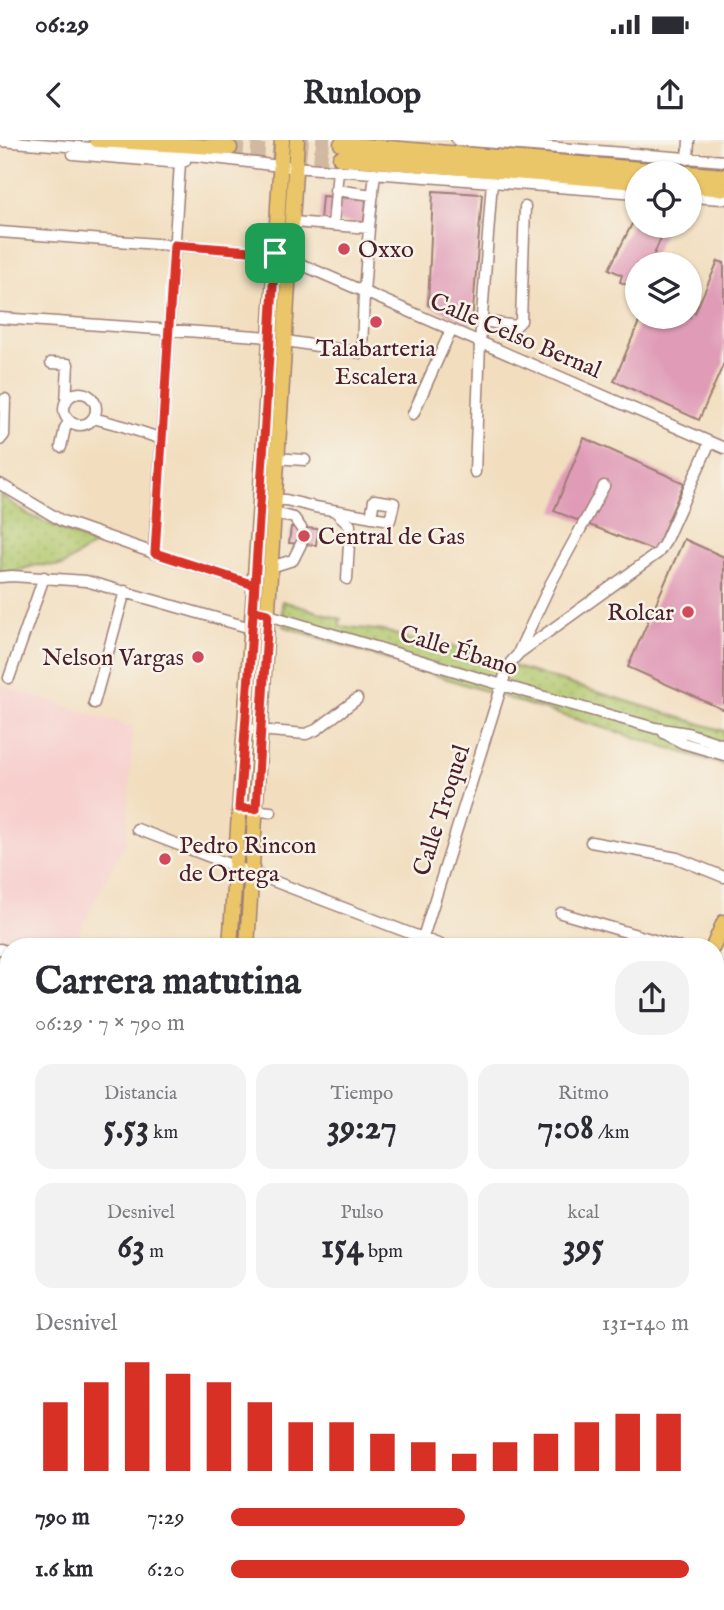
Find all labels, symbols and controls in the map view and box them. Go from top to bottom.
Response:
text: 06:29 [35,8,89,41]
text: Runloop [303,74,421,115]
icon: back [35,76,73,114]
icon: share [651,76,689,114]
map controls [625,161,702,329]
button: locate [625,161,702,238]
pin [245,223,305,283]
icon: arrive [256,234,294,272]
place label: Oxxo [358,235,414,266]
marker: Oxxo [336,241,352,257]
button: layers [625,252,702,329]
street label: Calle Celso Bernal [425,286,606,387]
marker: Talabarteria Escalera [368,314,384,330]
place label: Talabarteria Escalera [316,334,437,393]
place label: Central de Gas [318,522,465,553]
marker: Central de Gas [296,528,312,544]
place label: Rolcar [607,598,674,629]
marker: Rolcar [680,604,696,620]
street label: Calle Ébano [396,619,522,684]
place label: Nelson Vargas [42,643,184,674]
marker: Nelson Vargas [190,649,206,665]
street label: Calle Troquel [407,741,478,880]
place label: Pedro Rincon de Ortega [179,831,317,890]
marker: Pedro Rincon de Ortega [157,851,173,867]
text: Carrera matutina [35,959,301,1007]
button: share [615,961,689,1035]
text: 06:29 · 7 × 790 m [35,1009,185,1038]
text: Distancia [104,1082,177,1106]
text: Tiempo [331,1082,393,1106]
text: Ritmo [558,1082,609,1106]
text: 5.53 [103,1106,149,1151]
text: 39:27 [327,1106,397,1151]
text: 7:08 [537,1106,594,1151]
text: km [149,1121,178,1145]
text: /km [594,1121,629,1145]
text: Desnivel [107,1201,175,1225]
text: Pulso [341,1201,383,1225]
text: kcal [567,1201,599,1225]
text: 63 [117,1225,145,1270]
text: 154 [321,1225,364,1270]
text: 395 [563,1225,604,1270]
text: m [145,1240,164,1264]
text: bpm [364,1240,403,1264]
text: Desnivel [35,1309,117,1338]
text: 131–140 m [602,1309,689,1338]
text: 790 m [35,1503,90,1532]
text: 7:29 [147,1503,185,1532]
text: 1.6 km [35,1555,93,1584]
text: 6:20 [147,1555,185,1584]

